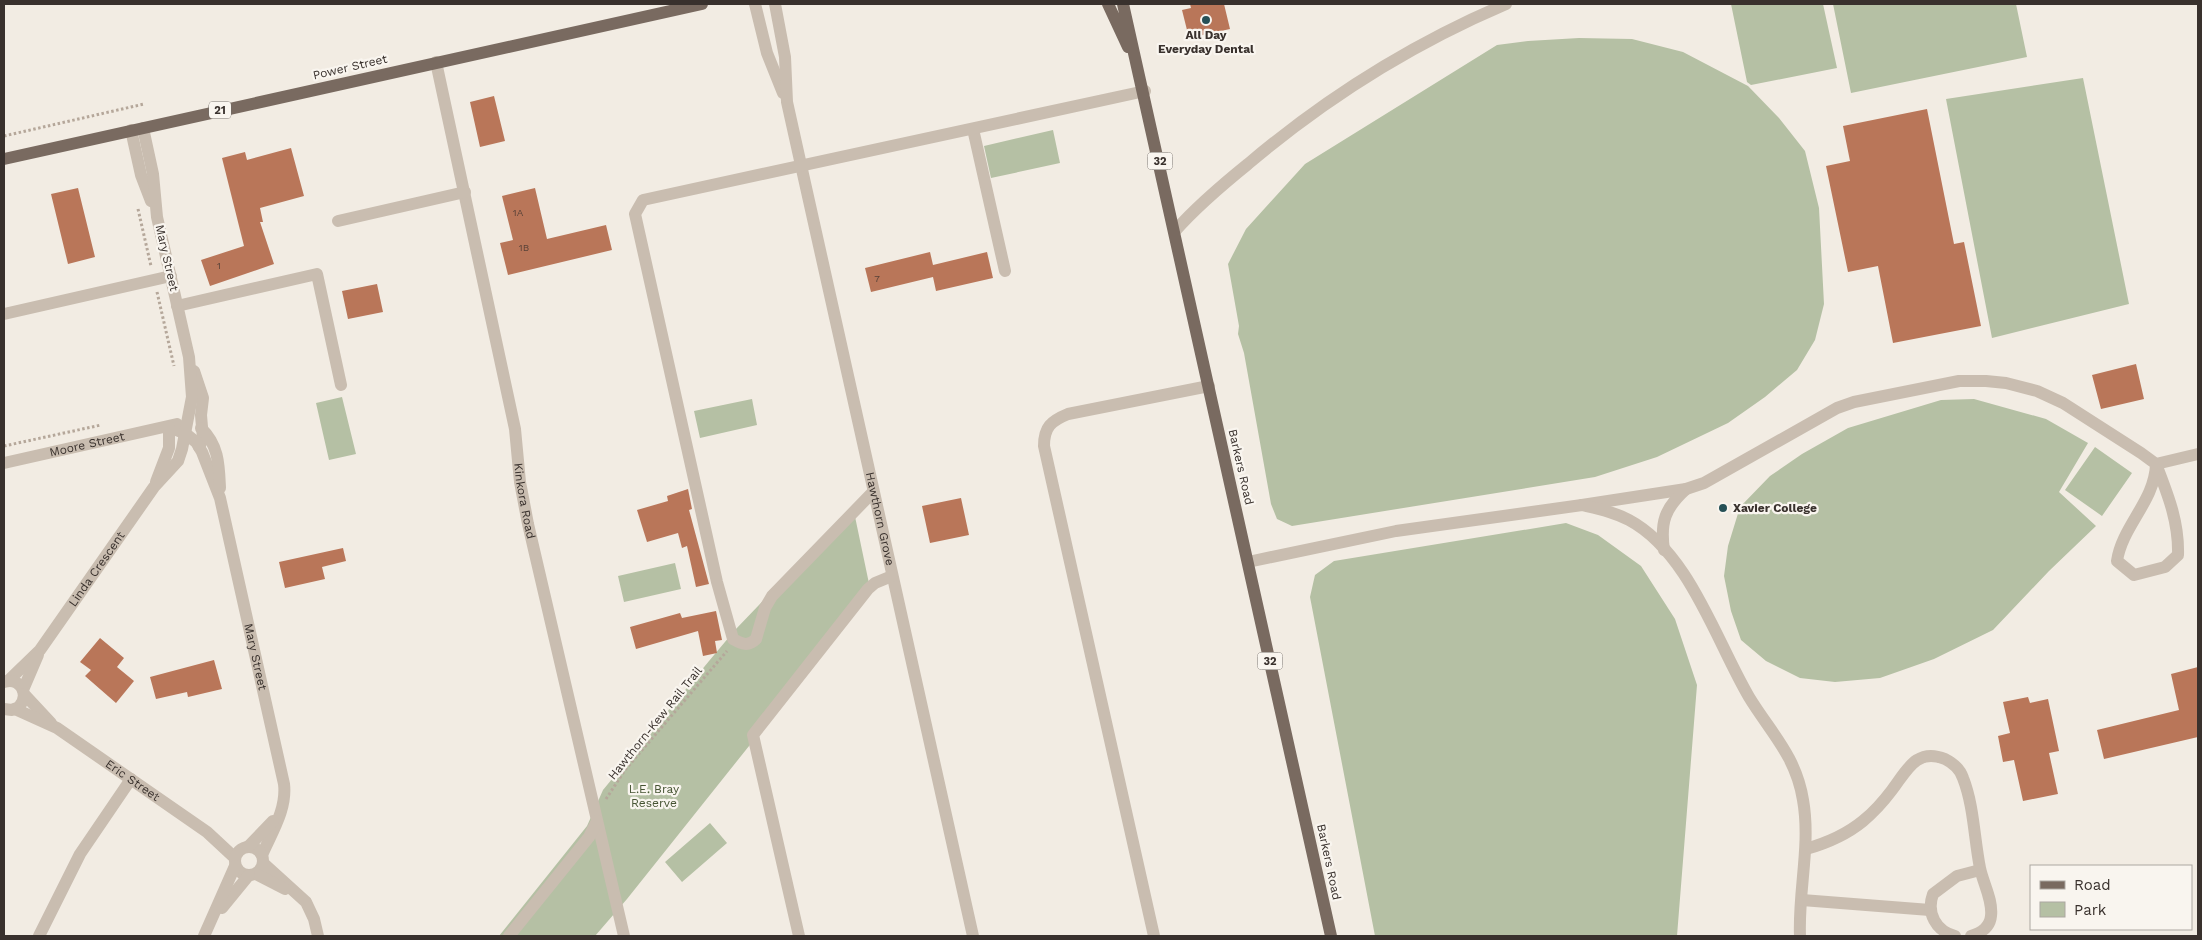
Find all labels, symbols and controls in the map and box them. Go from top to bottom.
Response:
marker: All Day Everyday Dental [1200,14,1212,26]
place label: All Day Everyday Dental [1158,28,1254,56]
street label: Power Street [311,52,389,82]
road number: 21 [209,102,231,118]
road number: 32 [1148,153,1172,170]
house number: 1A [513,207,524,218]
street label: Mary Street [153,223,181,293]
house number: 1B [519,242,529,253]
house number: 1 [217,260,221,271]
house number: 7 [874,273,880,284]
street label: Barkers Road [1225,428,1257,506]
street label: Moore Street [48,429,126,460]
street label: Kinkora Road [511,462,538,540]
street label: Hawthorn Grove [863,471,897,567]
place label: Xavier College [1733,501,1817,515]
marker: Xavier College [1717,502,1729,514]
street label: Linda Crescent [66,529,128,609]
street label: Mary Street [241,622,270,692]
road number: 32 [1258,652,1282,669]
street label: Hawthorn-Kew Rail Trail [605,663,705,782]
street label: Eric Street [103,757,162,804]
park label: L.E. Bray Reserve [629,782,680,810]
street label: Barkers Road [1314,823,1344,901]
legend [2030,865,2192,930]
text: Road [2074,876,2111,894]
text: Park [2074,901,2107,919]

